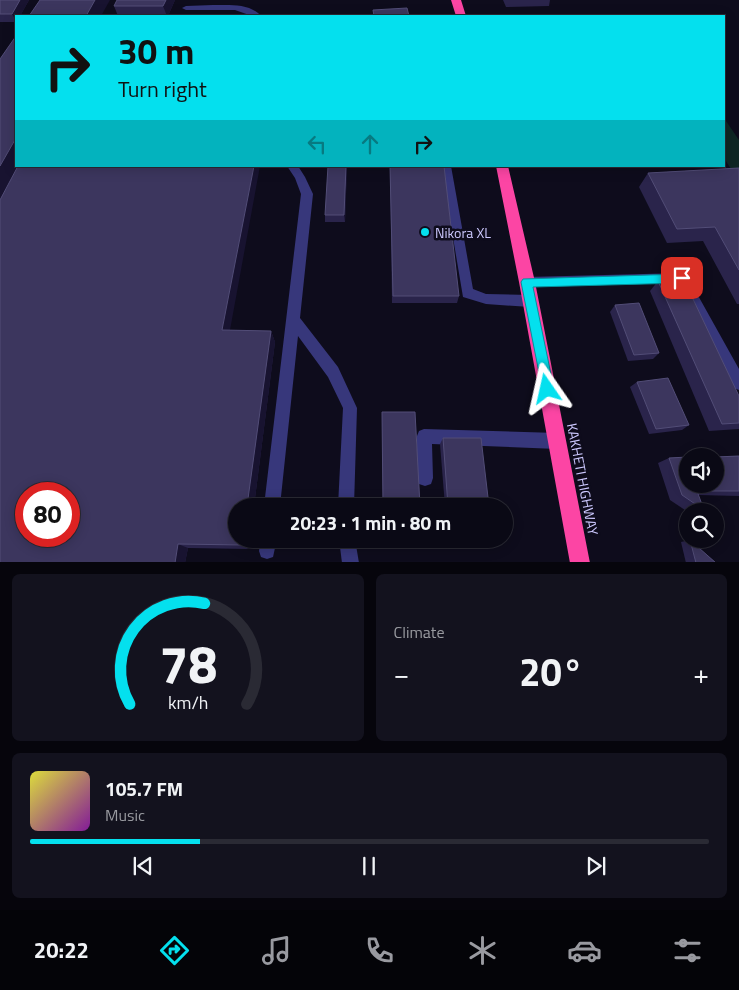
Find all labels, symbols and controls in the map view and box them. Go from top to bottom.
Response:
text: 30 m [118,24,194,78]
icon: right [35,35,100,100]
text: Turn right [118,72,207,106]
icon: left [303,130,331,158]
icon: ahead [356,130,384,158]
icon: right [409,130,437,158]
place label: Nikora XL [435,222,491,243]
marker: Nikora XL [419,226,431,238]
pin [661,257,703,299]
icon: arrive [668,264,696,292]
position arrow [520,362,572,414]
street label: KAKHETI HIGHWAY [562,421,604,537]
map controls [679,448,724,548]
button: sound [679,448,724,493]
speed limit sign: 80 [15,482,80,547]
button: search [679,503,724,548]
text: 20:23 · 1 min · 80 m [290,508,451,537]
text: Climate [394,620,445,644]
text: 78 [159,624,217,703]
text: 20° [519,643,583,701]
text: − [394,652,409,695]
text: + [693,652,709,695]
text: km/h [168,689,208,716]
text: 105.7 FM [105,774,183,803]
text: Music [105,803,145,827]
icon: previous [129,852,157,880]
icon: pause [355,852,383,880]
icon: next [582,852,610,880]
text: 20:22 [34,933,89,967]
icon: directions [157,933,192,968]
icon: music [259,933,294,968]
icon: phone [362,933,397,968]
icon: climate [465,933,500,968]
icon: car [567,933,602,968]
icon: filters [670,933,705,968]

